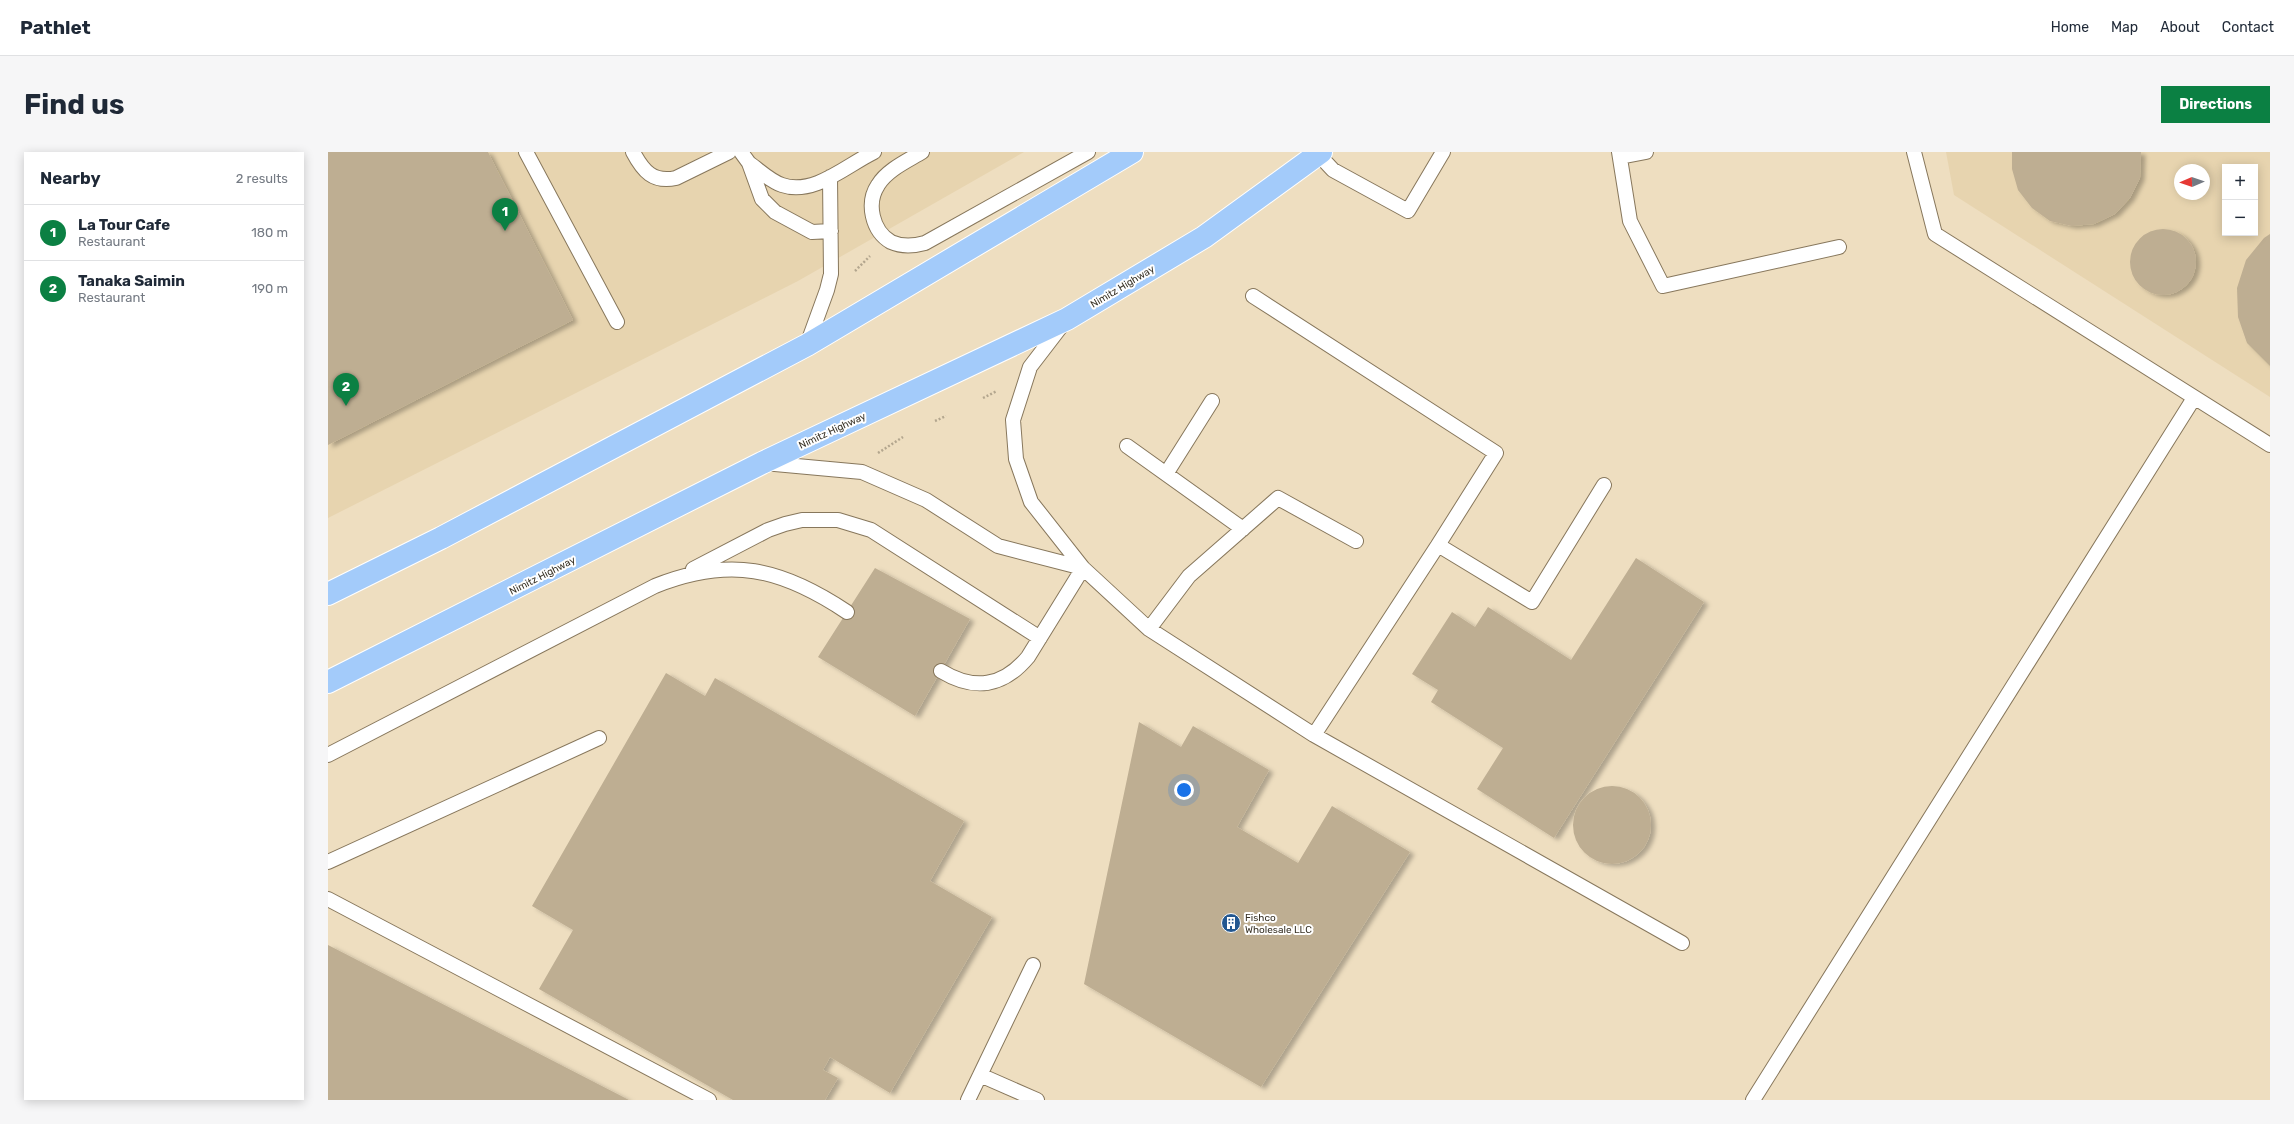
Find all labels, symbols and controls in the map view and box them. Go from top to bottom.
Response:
text: Pathlet [20,16,91,39]
text: Home [2051,19,2089,36]
text: Map [2111,19,2138,36]
text: About [2160,19,2200,36]
text: Contact [2222,19,2274,36]
button: Directions [2161,86,2270,123]
text: Find us [24,88,124,121]
north arrow [2174,164,2210,200]
map controls [2222,164,2258,236]
button: + [2222,164,2258,200]
text: Nearby [40,168,101,188]
text: 2 results [236,171,288,186]
pin: 1 [492,198,518,231]
button: − [2222,200,2258,236]
text: La Tour Cafe [78,216,170,234]
text: 1 [50,225,56,240]
text: 180 m [251,225,288,240]
text: Restaurant [78,234,145,249]
street label: Nimitz Highway [1088,263,1157,311]
text: Tanaka Saimin [78,272,185,290]
text: 2 [49,281,57,296]
text: 190 m [252,281,288,296]
text: Restaurant [78,290,145,305]
pin: 2 [333,373,359,406]
street label: Nimitz Highway [797,410,868,452]
street label: Nimitz Highway [507,554,578,598]
your location [1174,780,1194,800]
building icon: Fishco Wholesale LLC [1220,912,1242,934]
place label: Fishco Wholesale LLC [1245,912,1312,936]

